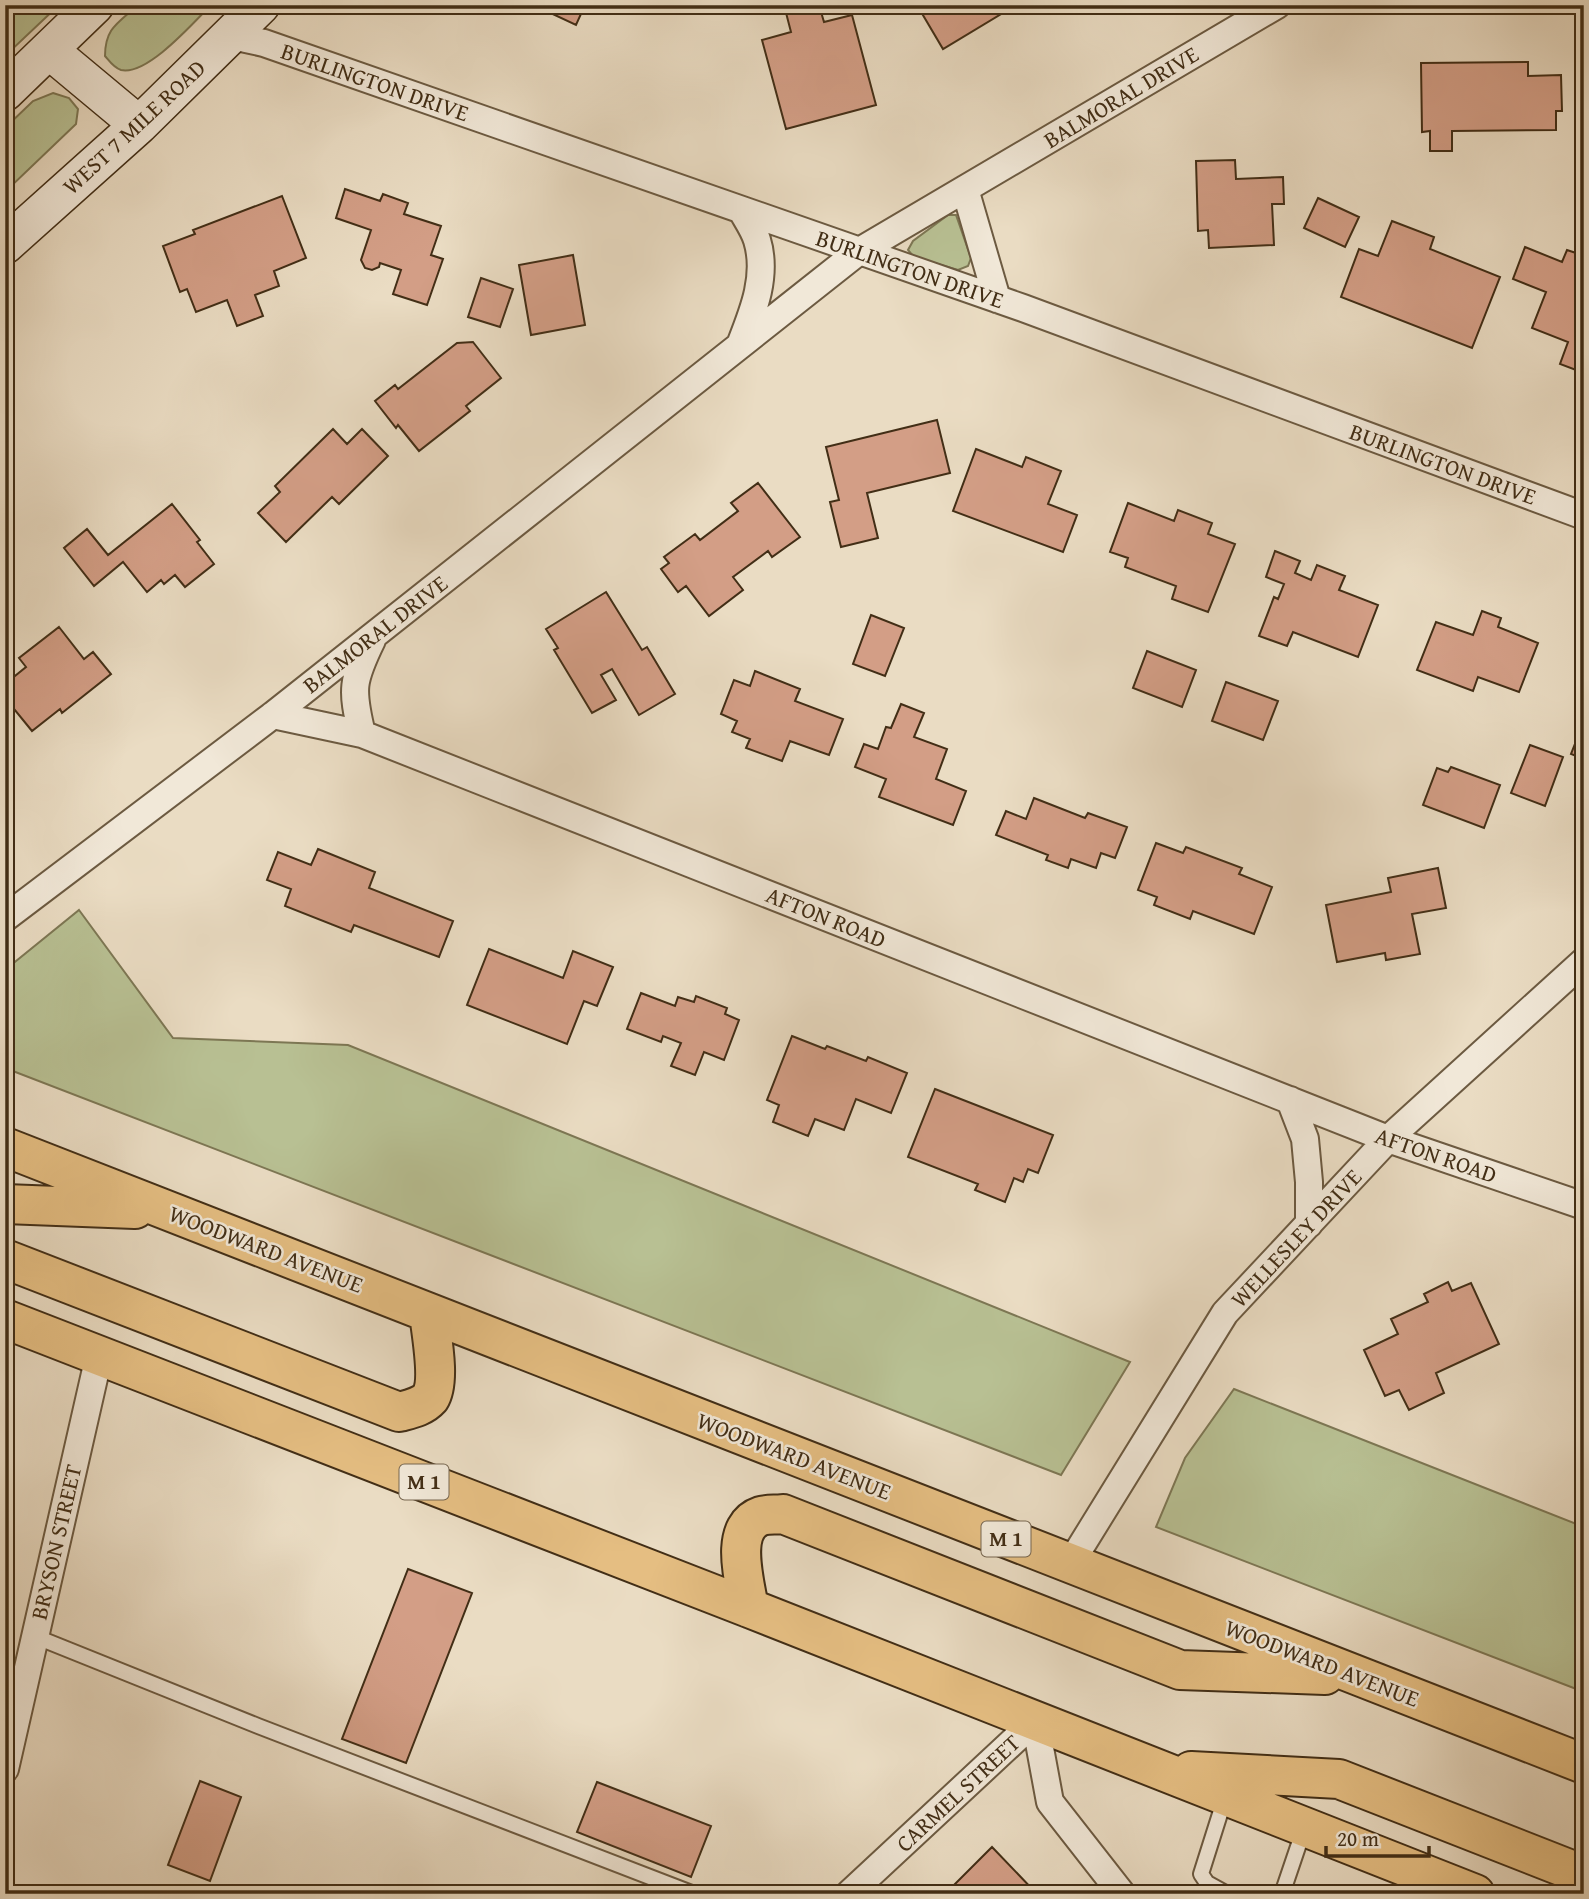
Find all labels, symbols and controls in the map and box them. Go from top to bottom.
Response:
street label: BURLINGTON DRIVE [277,34,473,129]
street label: BALMORAL DRIVE [1037,37,1204,156]
street label: WEST 7 MILE ROAD [55,52,212,202]
street label: BURLINGTON DRIVE [812,221,1008,316]
street label: BURLINGTON DRIVE [1345,414,1541,513]
street label: BALMORAL DRIVE [295,567,454,701]
street label: AFTON ROAD [761,878,891,956]
street label: AFTON ROAD [1371,1118,1501,1191]
street label: WELLESLEY DRIVE [1222,1161,1369,1314]
street label: WOODWARD AVENUE [164,1196,368,1301]
street label: WOODWARD AVENUE [692,1403,896,1508]
street label: BRYSON STREET [22,1461,89,1623]
road number: M 1 [400,1464,448,1500]
road number: M 1 [982,1522,1030,1556]
street label: WOODWARD AVENUE [1220,1610,1424,1715]
street label: CARMEL STREET [888,1726,1027,1859]
scale bar [1326,1815,1430,1859]
text: 20 m [1337,1823,1379,1854]

